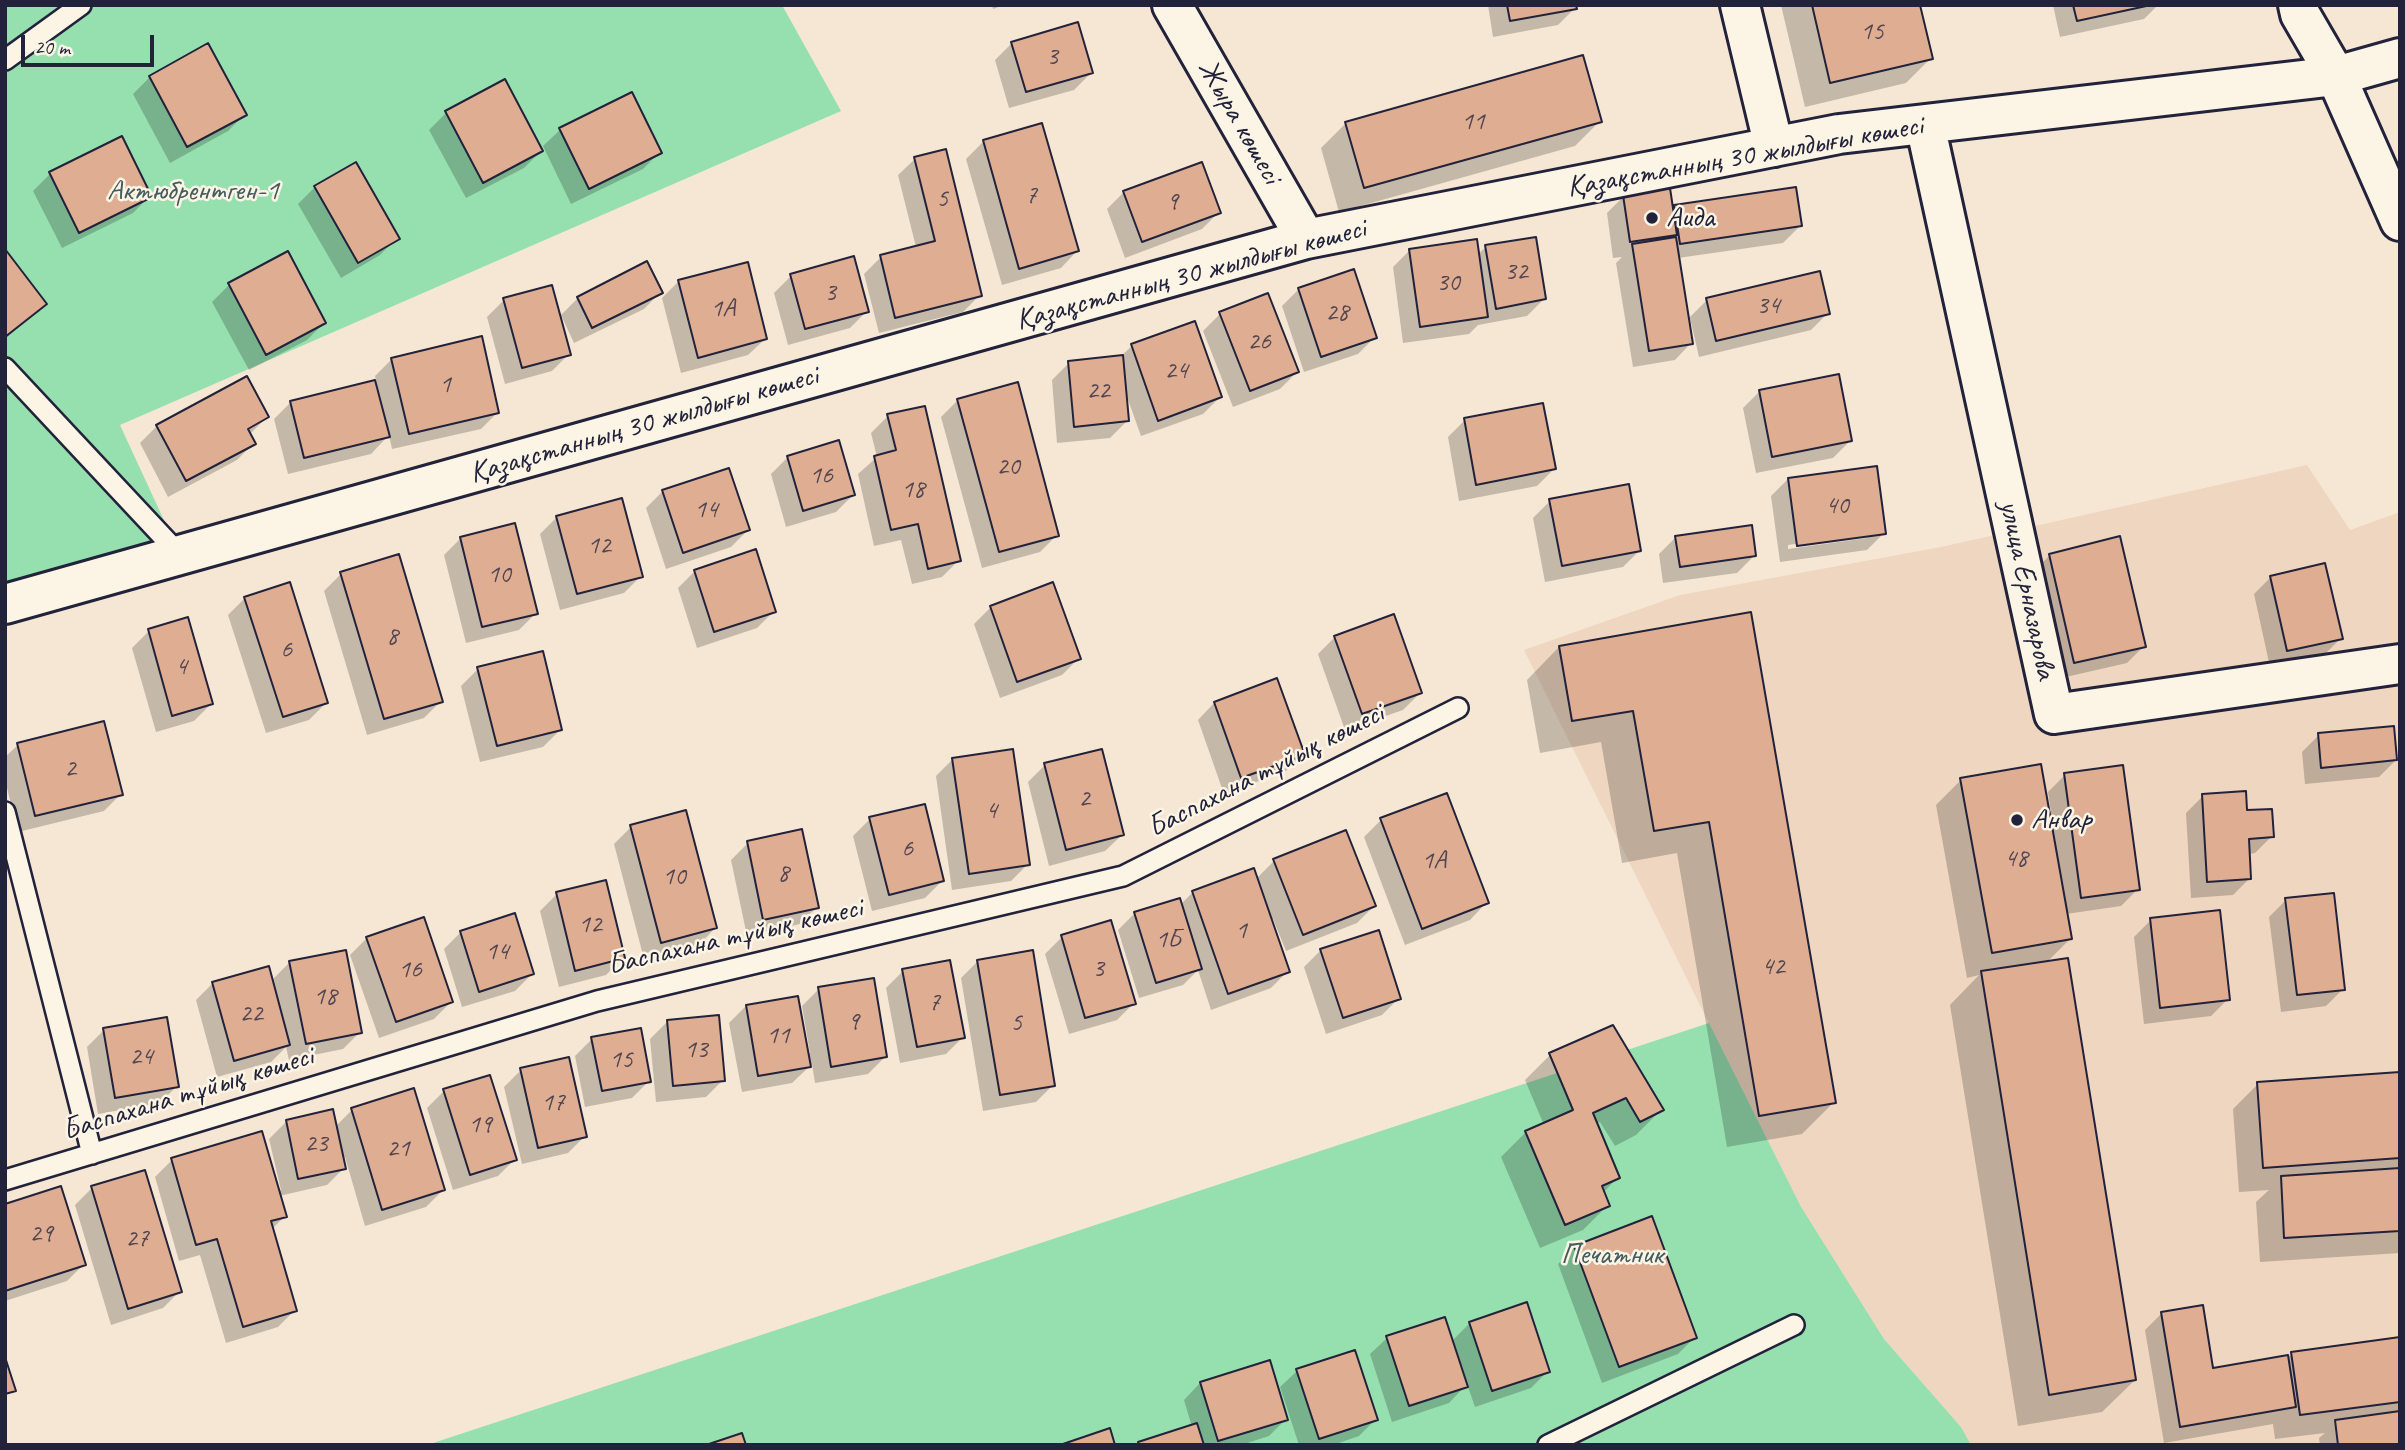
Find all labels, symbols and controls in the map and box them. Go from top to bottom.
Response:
house number: 15 [1860,16,1884,48]
scale bar [24,21,158,65]
text: 20 m [34,34,70,60]
house number: 3 [1046,41,1058,73]
street label: Жыра көшесі [1189,53,1289,191]
house number: 11 [1461,106,1485,138]
street label: Қазақстанның 30 жылдығы көшесі [1564,108,1926,206]
park label: Актюбрентген-1 [107,173,279,209]
house number: 7 [1025,180,1037,212]
house number: 5 [936,183,948,215]
house number: 9 [1166,186,1178,218]
place label: Аида [1666,200,1714,236]
marker: Аида [1644,210,1660,226]
street label: Қазақстанның 30 жылдығы көшесі [1012,211,1370,339]
house number: 32 [1504,256,1528,288]
house number: 30 [1436,267,1460,299]
house number: 3 [824,277,836,309]
house number: 34 [1756,290,1780,322]
house number: 1А [711,293,735,325]
house number: 28 [1325,297,1349,329]
house number: 26 [1247,326,1271,358]
house number: 24 [1164,355,1188,387]
street label: Қазақстанның 30 жылдығы көшесі [466,358,822,492]
house number: 1 [439,369,451,401]
house number: 22 [1086,375,1110,407]
house number: 20 [996,451,1020,483]
house number: 16 [809,460,833,492]
house number: 18 [901,474,925,506]
house number: 40 [1825,490,1849,522]
house number: 14 [694,494,718,526]
street label: улица Ерназарова [1990,497,2064,683]
house number: 12 [587,530,611,562]
house number: 10 [487,559,511,591]
house number: 8 [386,621,398,653]
house number: 6 [280,634,292,666]
house number: 4 [175,651,187,683]
street label: Баспахана тұйық көшесі [1142,696,1390,846]
house number: 2 [64,753,76,785]
house number: 2 [1078,783,1090,815]
house number: 4 [985,795,997,827]
place label: Анвар [2031,802,2092,838]
marker: Анвар [2009,812,2025,828]
house number: 6 [901,833,913,865]
house number: 48 [2004,843,2028,875]
house number: 1А [1422,845,1446,877]
house number: 8 [777,858,789,890]
house number: 10 [662,861,686,893]
street label: Баспахана тұйық көшесі [604,890,866,984]
house number: 12 [578,909,602,941]
house number: 1 [1235,915,1247,947]
house number: 1Б [1156,924,1180,956]
house number: 14 [485,936,509,968]
house number: 42 [1761,951,1785,983]
house number: 3 [1092,953,1104,985]
house number: 16 [398,954,422,986]
house number: 18 [313,981,337,1013]
house number: 7 [928,987,940,1019]
house number: 22 [239,998,263,1030]
house number: 9 [847,1006,859,1038]
house number: 5 [1010,1007,1022,1039]
house number: 11 [766,1020,790,1052]
house number: 13 [684,1034,708,1066]
street label: Баспахана тұйық көшесі [58,1039,318,1149]
house number: 24 [129,1041,153,1073]
house number: 15 [609,1044,633,1076]
house number: 17 [541,1087,565,1119]
house number: 19 [468,1109,492,1141]
house number: 23 [304,1128,328,1160]
house number: 21 [386,1133,410,1165]
house number: 29 [29,1218,53,1250]
house number: 27 [125,1223,149,1255]
park label: Печатник [1561,1237,1663,1273]

